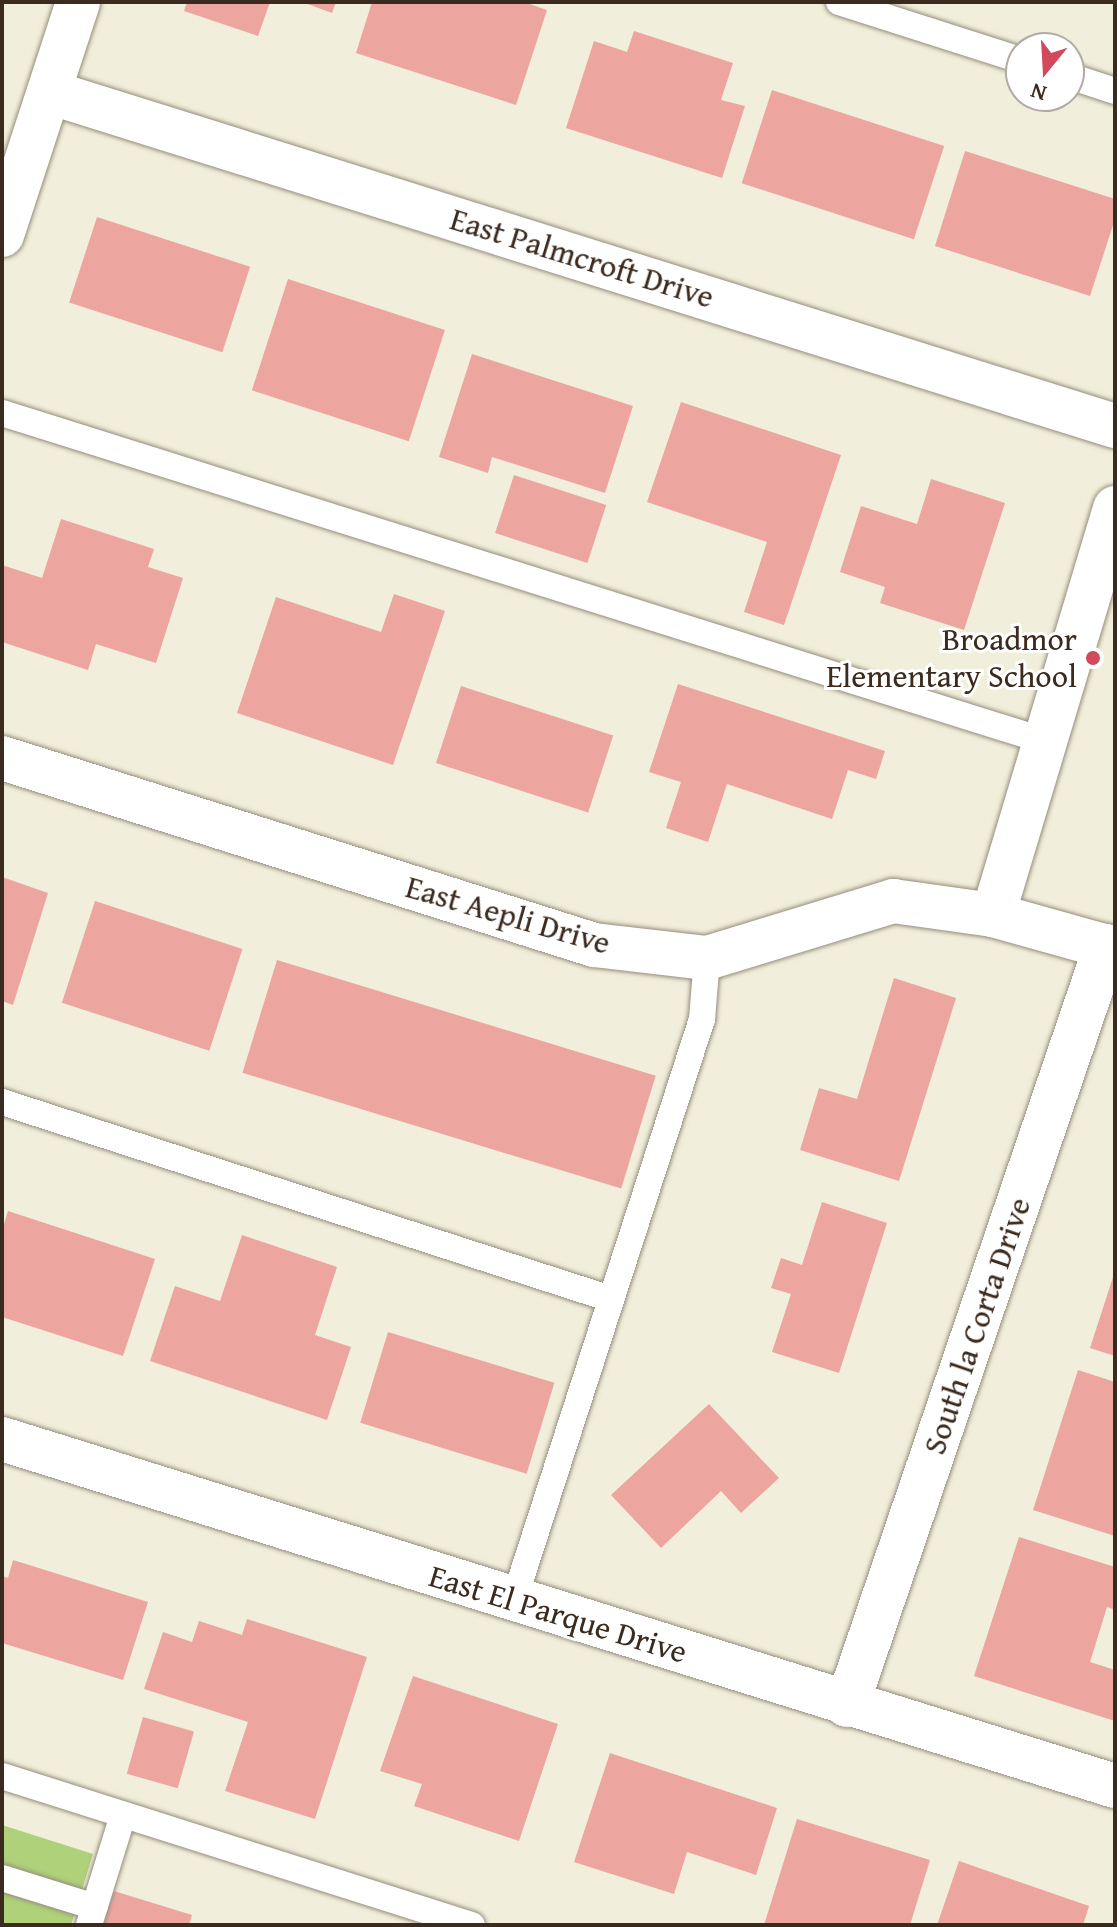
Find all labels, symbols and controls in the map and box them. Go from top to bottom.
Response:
north arrow [1005,32,1085,112]
text: N [1026,75,1050,110]
street label: East Palmcroft Drive [446,200,718,316]
place label: Broadmor Elementary School [826,621,1077,696]
marker: Broadmor Elementary School [1084,649,1102,667]
street label: East Aepli Drive [401,867,615,963]
street label: South la Corta Drive [915,1193,1039,1459]
street label: East El Parque Drive [424,1557,692,1671]

